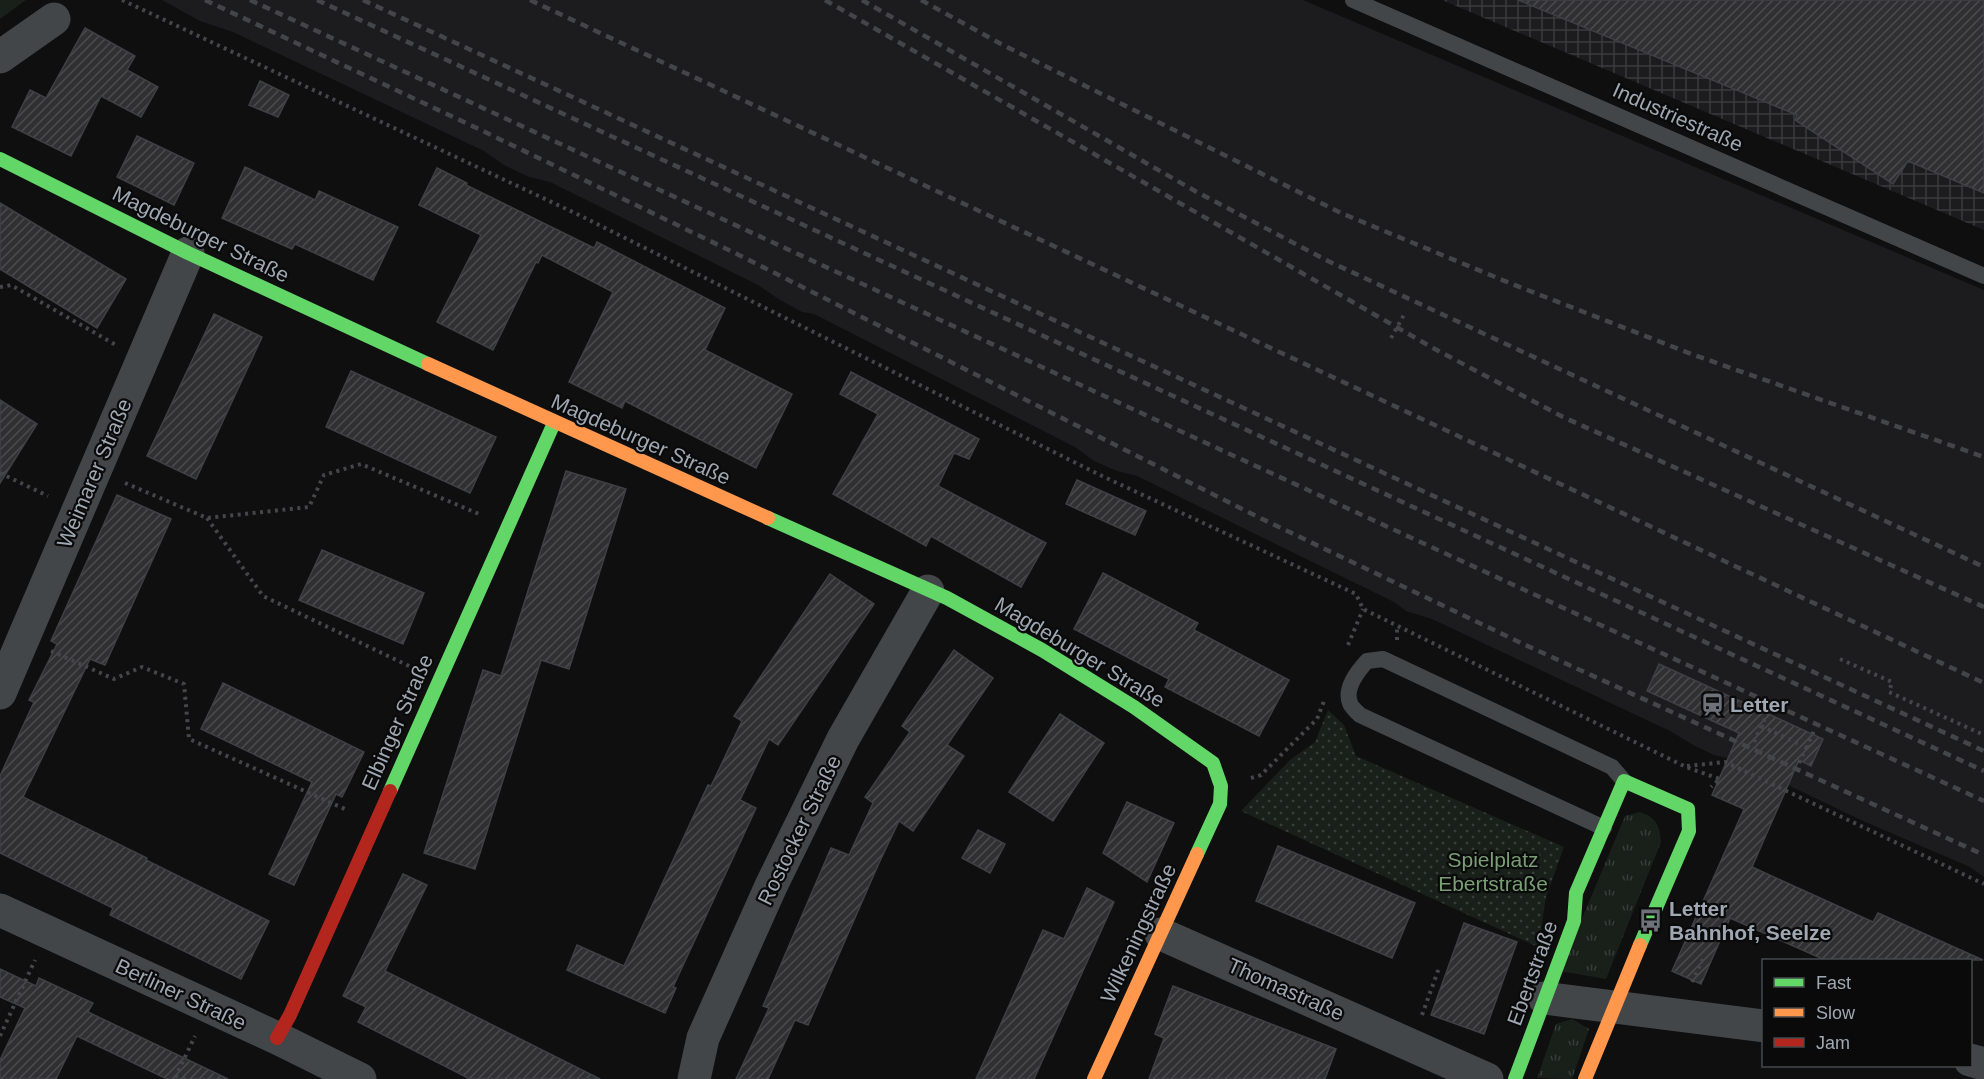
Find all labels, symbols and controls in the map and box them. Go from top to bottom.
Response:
street label: Industriestraße [1609,78,1747,156]
street label: Magdeburger Straße [109,181,293,287]
street label: Magdeburger Straße [548,389,734,489]
street label: Weimarer Straße [52,395,136,551]
street label: Magdeburger Straße [991,592,1169,712]
street label: Elbinger Straße [357,651,437,793]
station icon: Letter [1699,691,1725,717]
place label: Letter [1730,693,1788,716]
street label: Rostocker Straße [753,752,845,908]
park label: Spielplatz Ebertstraße [1438,848,1548,895]
street label: Wilkeningstraße [1096,860,1180,1006]
place label: Letter Bahnhof, Seelze [1669,897,1831,944]
bus stop icon: Letter Bahnhof, Seelze [1638,907,1664,933]
street label: Ebertstraße [1502,918,1562,1028]
street label: Thomastraße [1224,953,1348,1025]
street label: Berliner Straße [112,954,250,1034]
legend [1762,959,1972,1067]
text: Fast [1816,973,1851,993]
text: Slow [1816,1003,1856,1023]
text: Jam [1816,1033,1850,1053]

